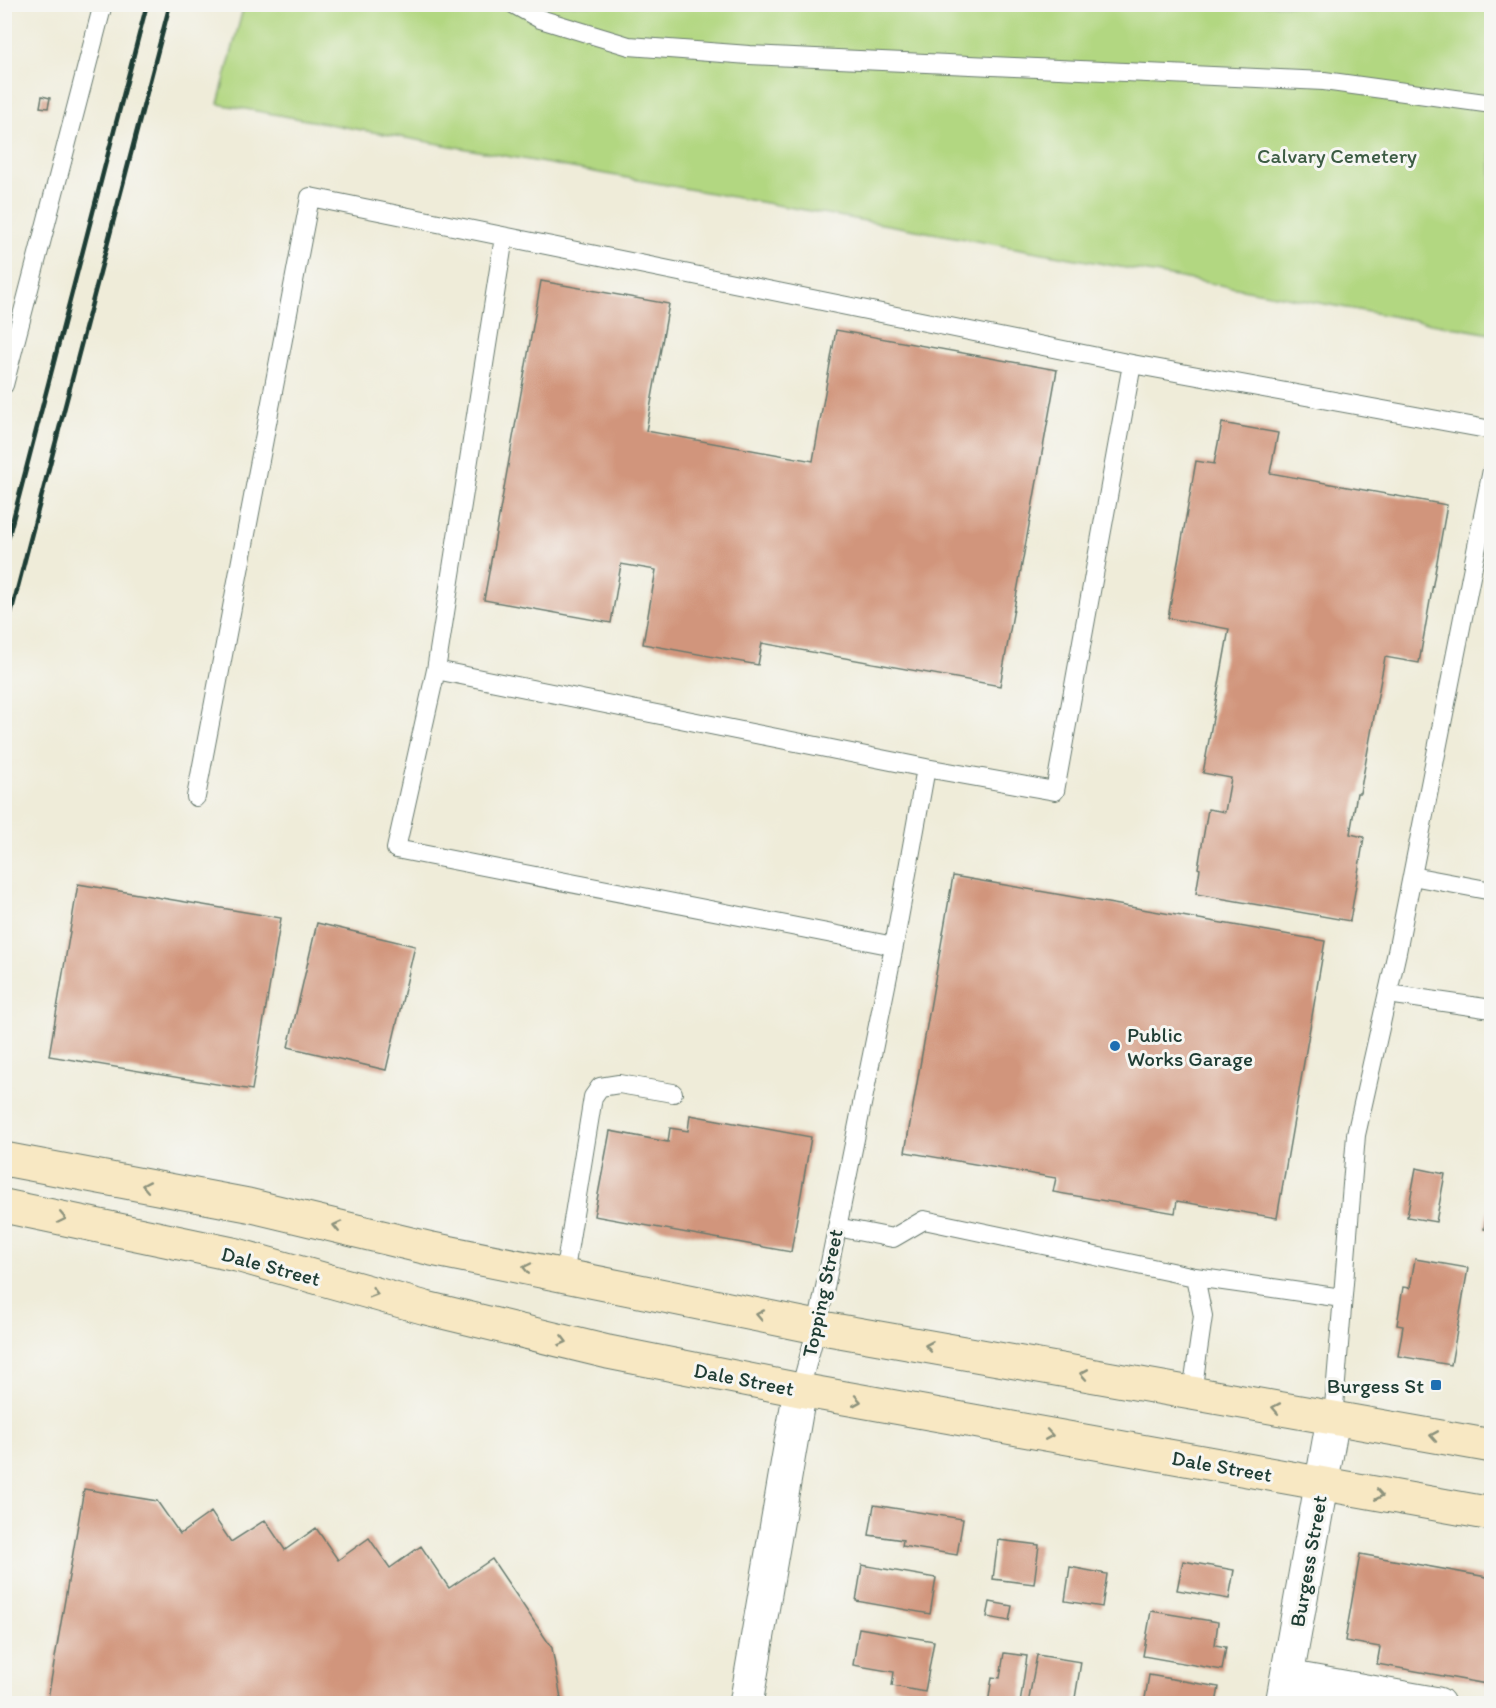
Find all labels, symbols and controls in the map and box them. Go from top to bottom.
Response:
park label: Calvary Cemetery [1257,143,1417,168]
place label: Public Works Garage [1127,1022,1253,1071]
marker: Public Works Garage [1108,1039,1122,1053]
one-way arrow [141,1180,151,1193]
one-way arrow [56,1211,66,1224]
one-way arrow [332,1221,342,1234]
street label: Topping Street [796,1226,848,1359]
street label: Dale Street [219,1241,323,1291]
one-way arrow [523,1262,533,1275]
one-way arrow [368,1286,378,1299]
one-way arrow [755,1309,765,1322]
one-way arrow [557,1334,567,1347]
one-way arrow [924,1341,933,1353]
street label: Dale Street [692,1357,796,1401]
one-way arrow [1079,1368,1088,1380]
place label: Burgess St [1327,1373,1424,1398]
marker: Burgess St [1429,1378,1443,1392]
one-way arrow [853,1394,862,1406]
one-way arrow [1271,1402,1281,1415]
one-way arrow [1044,1428,1054,1441]
one-way arrow [1429,1430,1439,1443]
street label: Dale Street [1170,1445,1274,1487]
one-way arrow [1375,1488,1384,1500]
street label: Burgess Street [1284,1493,1332,1629]

